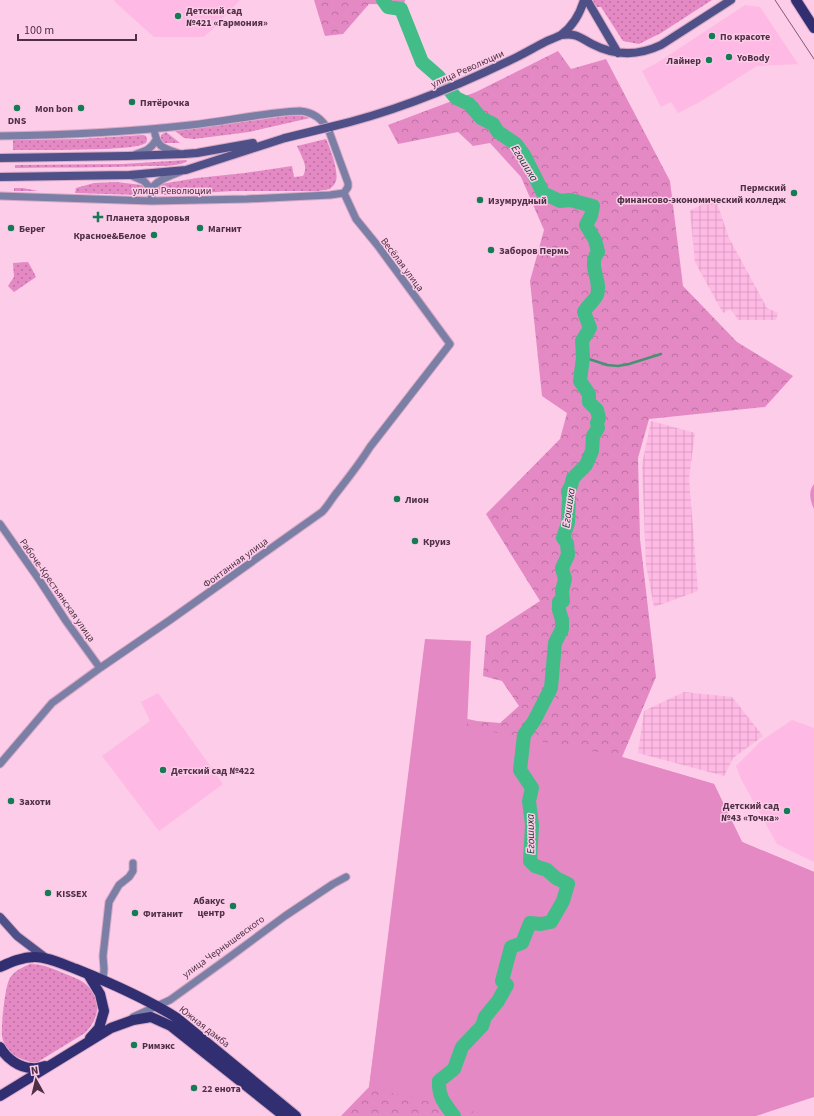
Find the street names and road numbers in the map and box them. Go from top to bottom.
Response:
street label: улица Революции [429,47,506,91]
street label: улица Революции [133,184,211,198]
street label: Весёлая улица [377,235,427,294]
street label: Фонтанная улица [200,534,271,591]
street label: Рабоче-Крестьянская улица [16,536,98,645]
street label: улица Чернышевского [180,912,268,981]
street label: Южная дамба [176,1003,233,1051]

